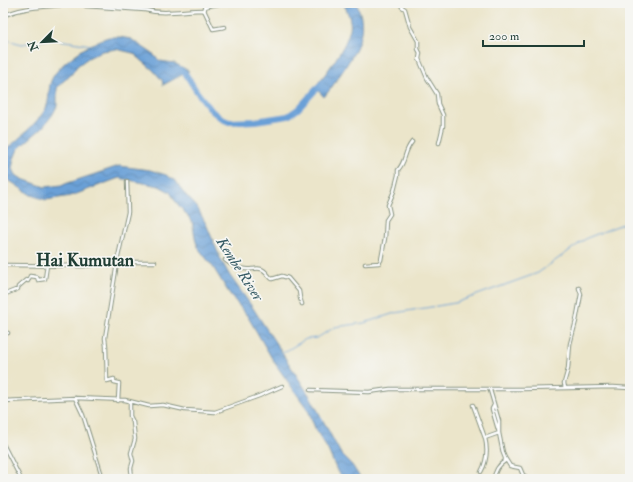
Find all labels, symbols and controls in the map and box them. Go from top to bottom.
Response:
north arrow [22,22,62,62]
scale bar [483,22,584,48]
text: 200 m [489,29,520,44]
text: N [25,38,42,54]
water label: Kembe River [211,233,268,306]
district label: Hai Kumutan [36,249,135,272]

